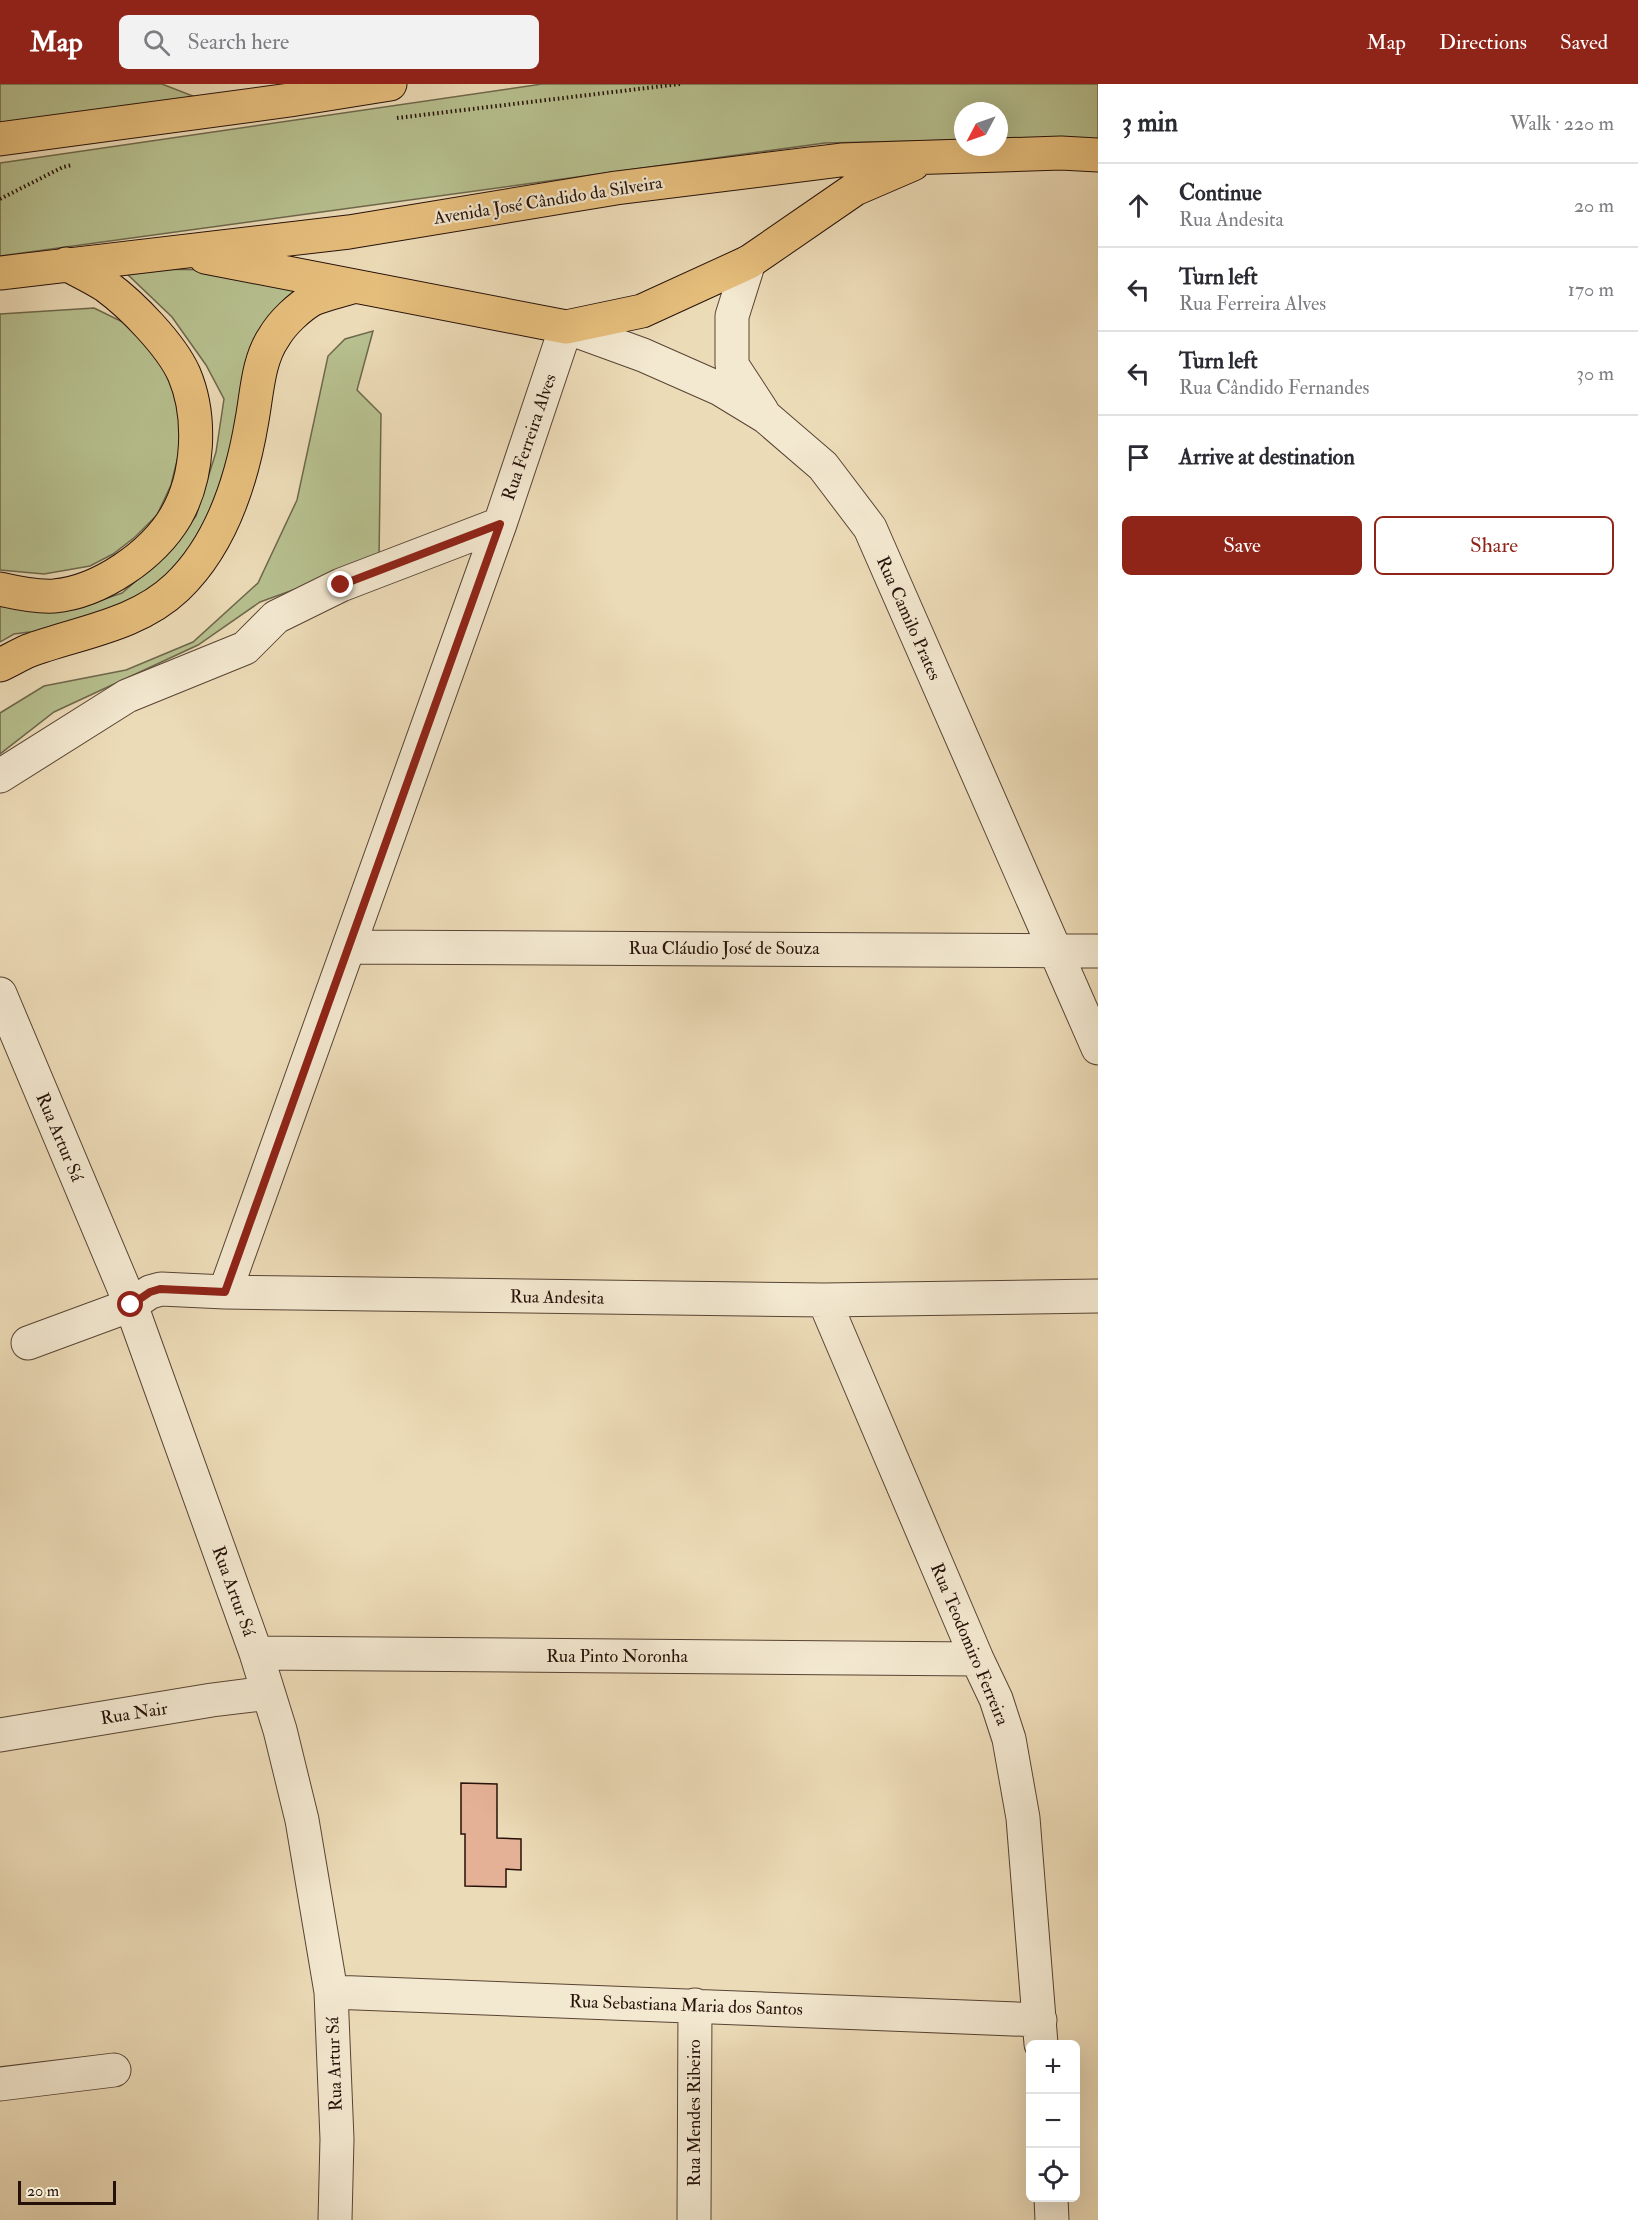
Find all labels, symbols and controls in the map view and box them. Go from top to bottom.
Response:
search box [119,15,539,69]
text: Map [30,25,83,60]
icon: search [140,26,173,59]
text: Search here [188,28,289,56]
text: Map [1366,29,1406,56]
text: Directions [1439,29,1527,56]
text: Saved [1560,29,1608,56]
north arrow [954,102,1008,156]
text: 3 min [1122,107,1178,139]
text: Walk · 220 m [1510,111,1614,136]
street label: Avenida José Cândido da Silveira [431,171,665,230]
text: Continue [1179,179,1262,207]
icon: ahead [1122,189,1155,222]
text: 20 m [1574,193,1614,218]
text: Rua Andesita [1179,207,1284,232]
text: Turn left [1179,263,1258,291]
icon: left [1122,273,1155,306]
text: 170 m [1568,277,1614,302]
text: Rua Ferreira Alves [1179,291,1326,316]
text: Turn left [1179,347,1258,375]
icon: left [1122,357,1155,390]
text: 30 m [1576,361,1614,386]
street label: Rua Ferreira Alves [497,371,562,504]
text: Rua Cândido Fernandes [1179,375,1369,400]
icon: arrive [1122,441,1155,474]
text: Arrive at destination [1179,443,1355,471]
button: Save [1122,516,1362,575]
button: Share [1374,516,1614,575]
street label: Rua Camilo Prates [871,553,946,684]
route end [327,571,353,597]
street label: Rua Cláudio José de Souza [628,937,820,960]
street label: Rua Artur Sá [31,1089,89,1186]
street label: Rua Andesita [510,1285,605,1310]
route start [117,1291,143,1317]
street label: Rua Artur Sá [207,1543,261,1640]
street label: Rua Teodomiro Ferreira [925,1560,1014,1729]
street label: Rua Pinto Noronha [546,1645,688,1668]
street label: Rua Nair [99,1697,170,1730]
street label: Rua Sebastiana Maria dos Santos [569,1990,803,2021]
street label: Rua Artur Sá [321,2016,348,2112]
street label: Rua Mendes Ribeiro [683,2039,706,2187]
map controls [1026,2040,1080,2202]
button: + [1026,2040,1080,2094]
button: − [1026,2094,1080,2148]
button: locate [1026,2148,1080,2202]
scale bar [18,2178,116,2206]
text: 20 m [27,2181,59,2201]

